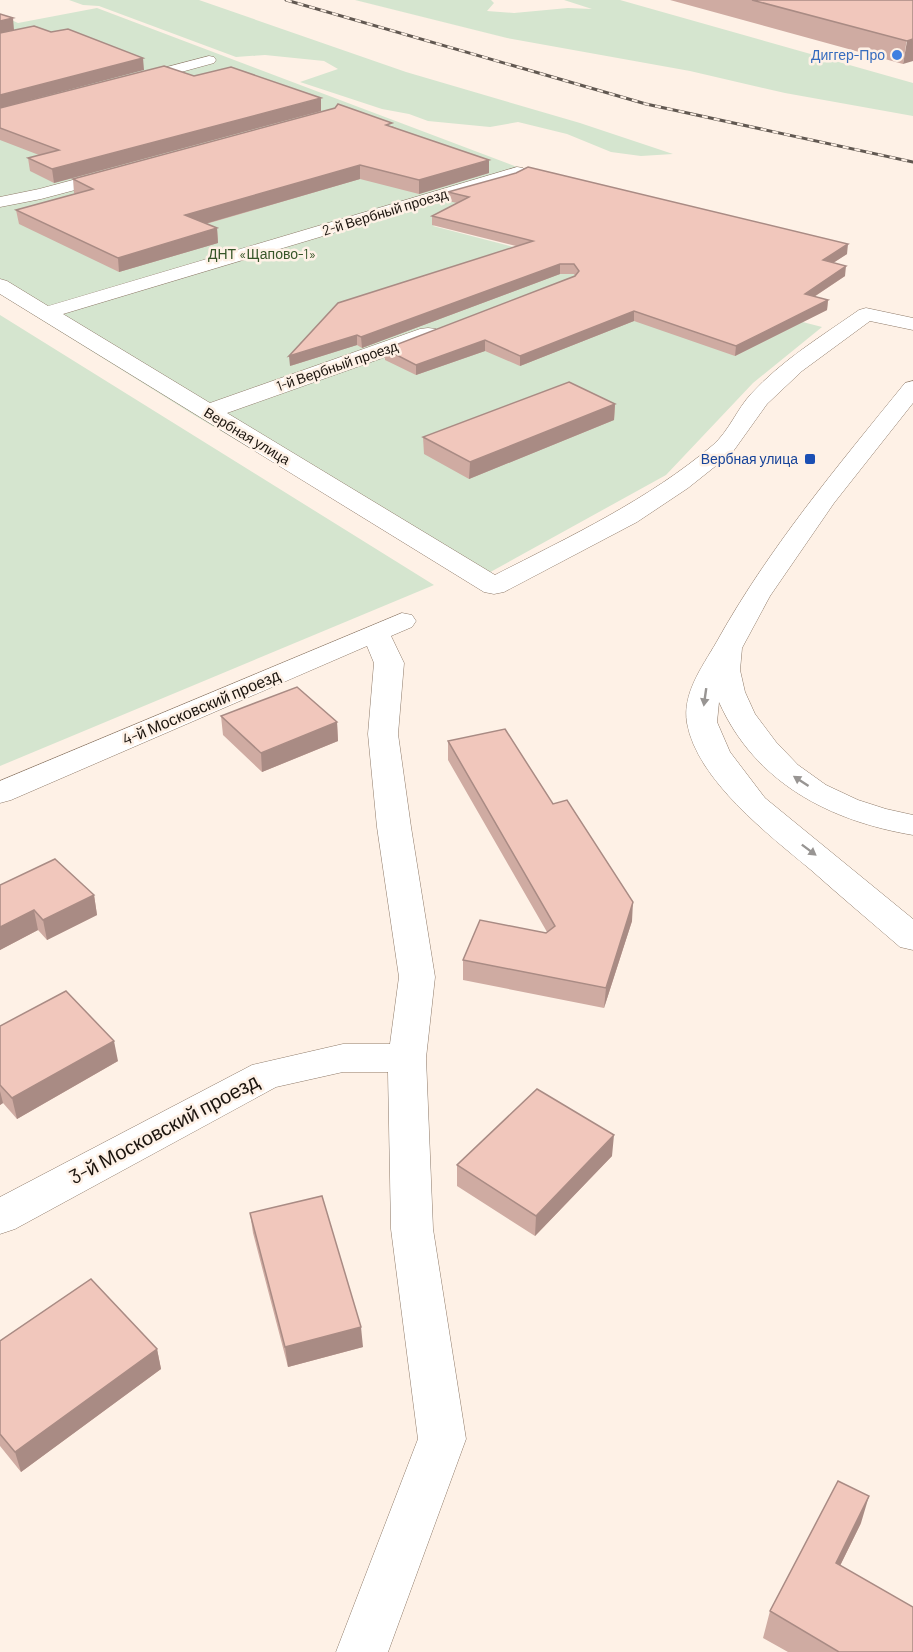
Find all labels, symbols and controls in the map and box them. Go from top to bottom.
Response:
place label: Диггер-Про [811,46,885,63]
marker: Диггер-Про [890,48,904,62]
street label: 2-й Вербный проезд [320,184,449,239]
park label: ДНТ «Щапово-1» [208,245,316,262]
street label: 1-й Вербный проезд [274,337,400,394]
street label: Вербная улица [201,403,294,468]
place label: Вербная улица [701,450,798,467]
marker: Вербная улица [803,452,817,466]
street label: 4-й Московский проезд [119,664,283,748]
one-way arrow [700,688,710,707]
one-way arrow [793,776,809,787]
one-way arrow [801,844,817,857]
street label: 3-й Московский проезд [65,1068,263,1188]

